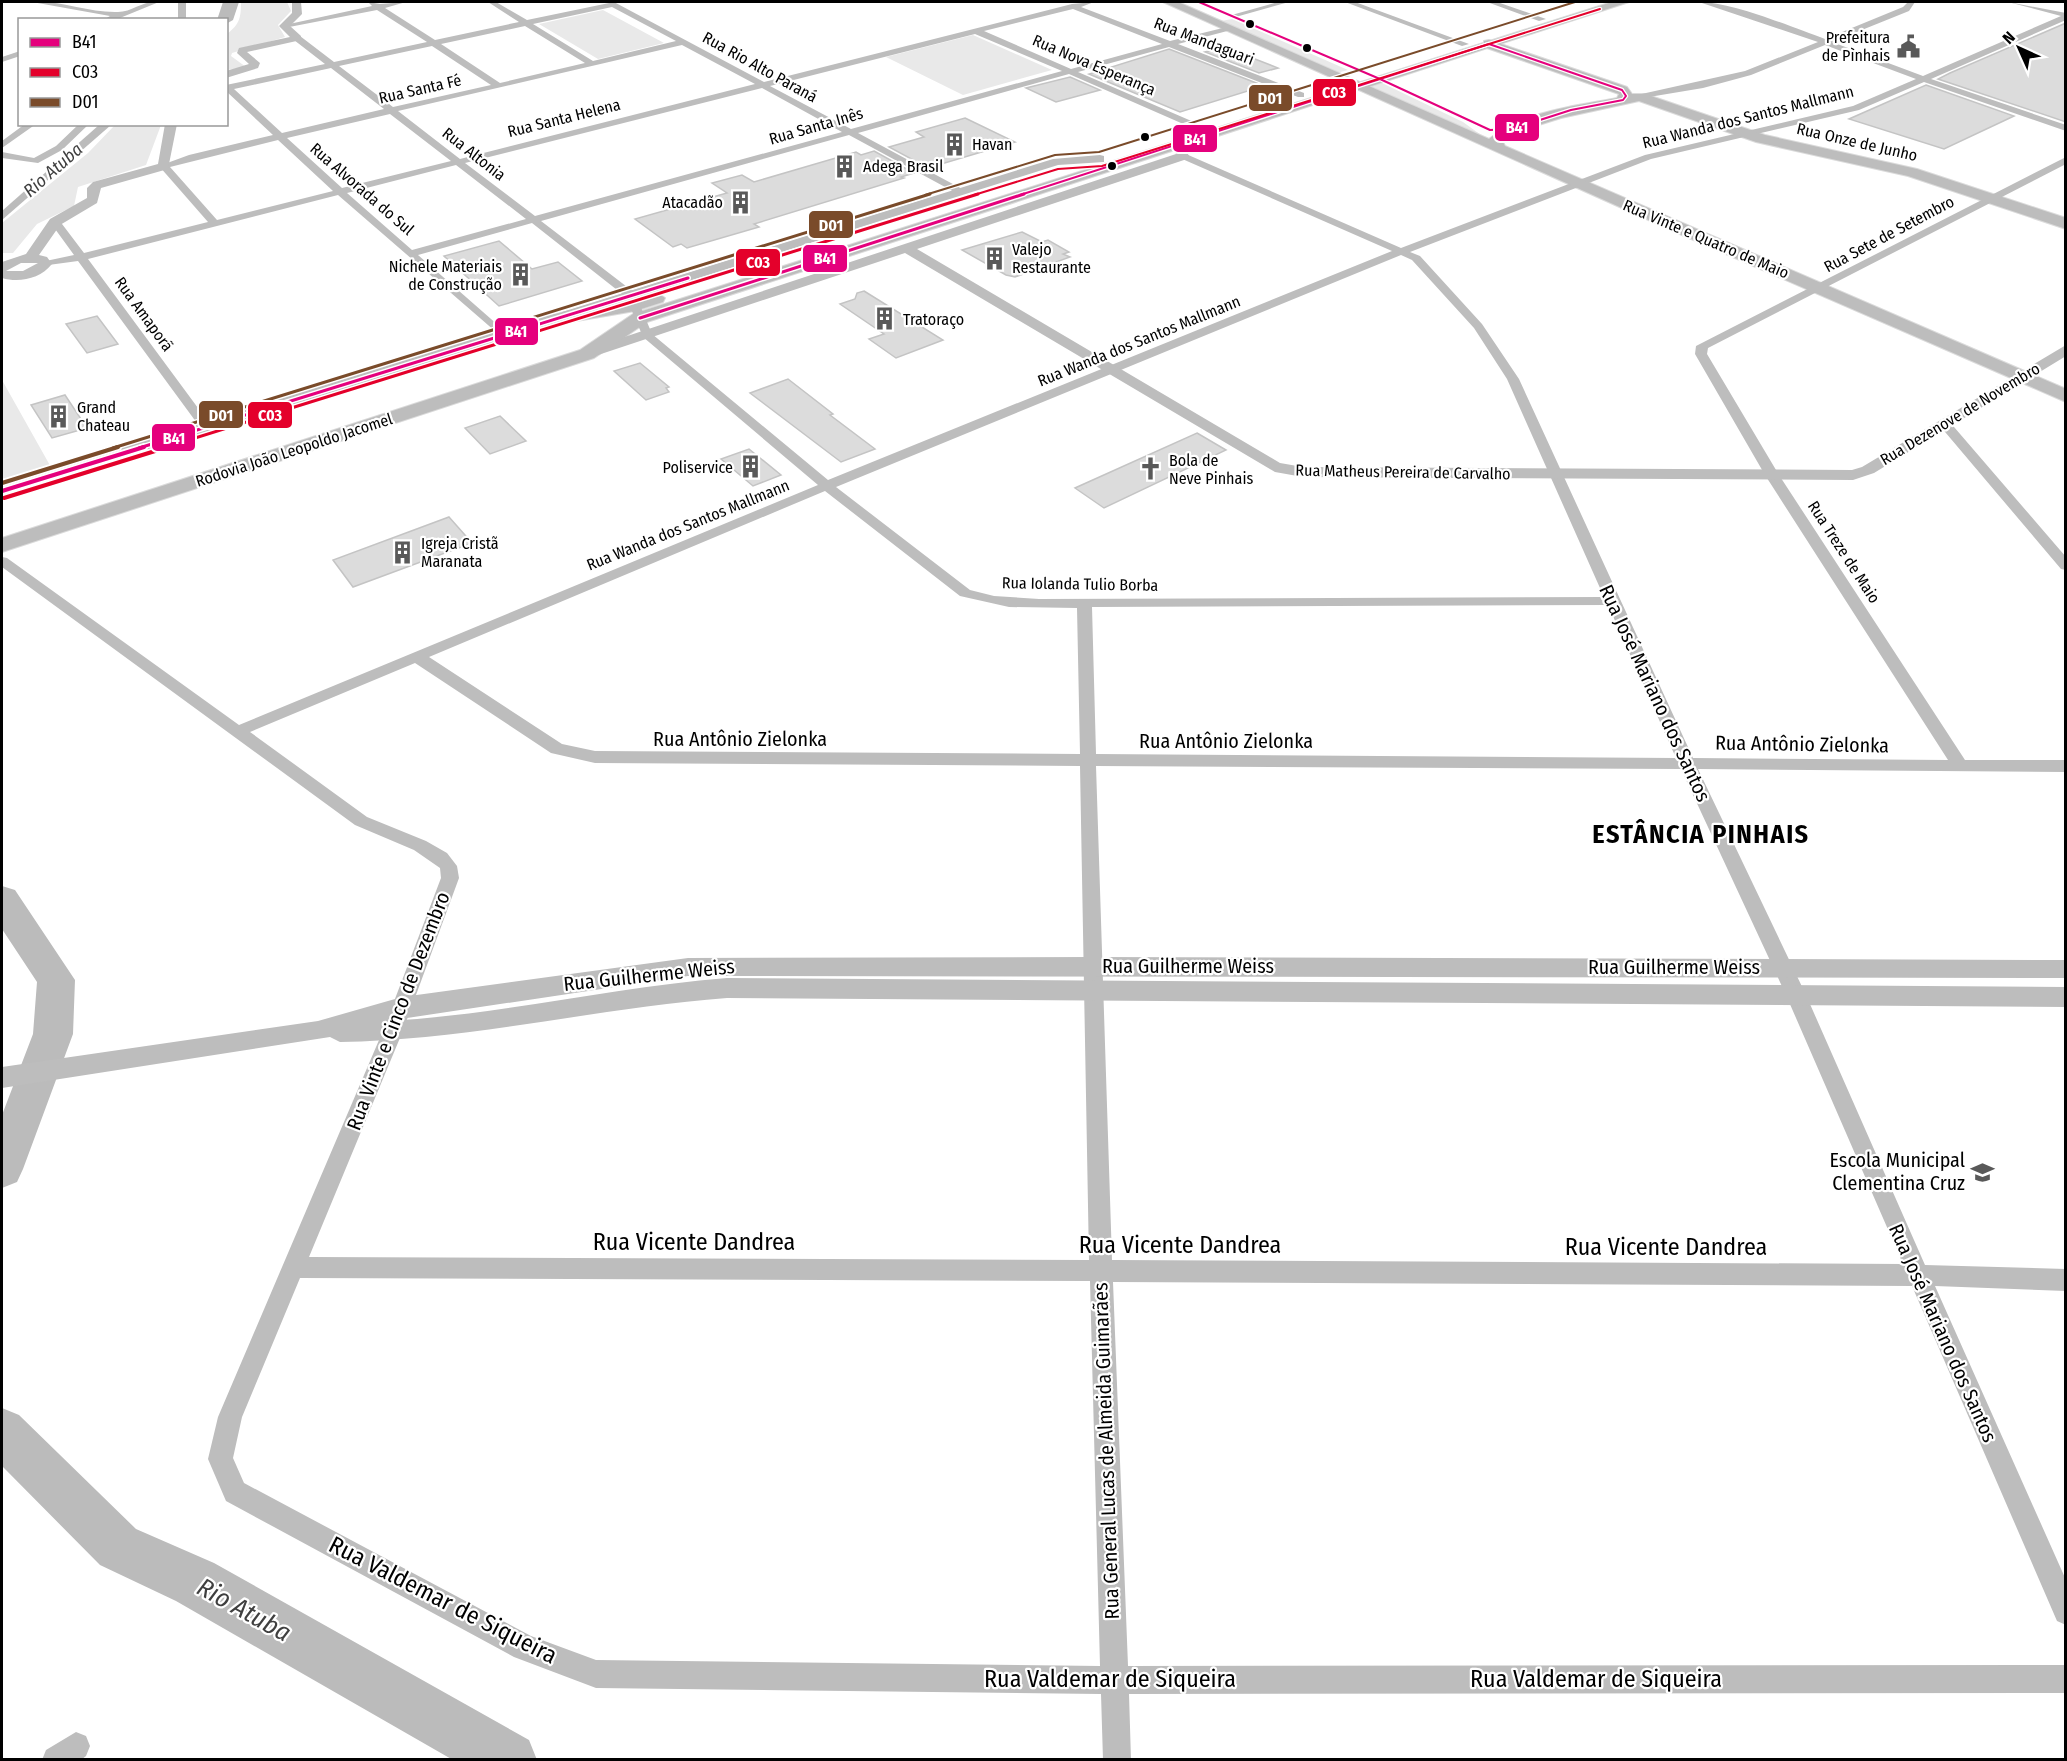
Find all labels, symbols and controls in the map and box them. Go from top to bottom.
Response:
street label: Rua Mandaguari [1151,13,1257,69]
legend [18,18,228,126]
unlabelled marker [1244,18,1256,30]
north arrow [1989,18,2049,78]
street label: Rua Rio Alto Paraná [699,28,821,106]
place label: Prefeitura de Pìnhais [1822,28,1890,65]
text: N [1999,28,2019,48]
text: B41 [72,31,96,53]
street label: Rua Nova Esperança [1030,31,1159,100]
public building icon: Prefeitura de Pìnhais [1895,33,1921,59]
unlabelled marker [1301,42,1313,54]
text: C03 [72,61,98,83]
street label: Rua Santa Fé [377,70,463,108]
line badge: C03 [1312,78,1357,107]
street label: Rua Wanda dos Santos Mallmann [1640,82,1856,152]
text: C03 [1322,83,1347,102]
line badge: D01 [1248,84,1293,112]
text: D01 [1258,89,1282,108]
text: D01 [72,91,98,113]
street label: Rua Santa Helena [506,95,623,141]
street label: Rua Santa Inês [767,103,865,148]
line badge: B41 [1494,113,1540,142]
text: B41 [1506,118,1528,137]
street label: Rua Onze de Junho [1795,119,1919,165]
street label: Rua Altonia [439,123,510,185]
line badge: B41 [1172,124,1218,153]
text: B41 [1184,130,1206,149]
building icon: Havan [941,131,967,157]
unlabelled marker [1139,131,1151,143]
place label: Havan [972,135,1012,154]
water label: Rio Atuba [19,138,87,202]
street label: Rua Alvorada do Sul [306,139,418,239]
building icon: Adega Brasil [832,153,858,179]
place label: Adega Brasil [863,157,943,176]
unlabelled marker [1106,160,1118,172]
building icon: Atacadão [728,189,754,215]
street label: Rua Sete de Setembro [1821,192,1957,276]
place label: Atacadão [662,193,723,212]
street label: Rua Vinte e Quatro de Maio [1620,195,1792,283]
line badge: D01 [808,210,854,239]
text: D01 [819,216,843,235]
place label: Valejo Restaurante [1012,240,1091,277]
line badge: B41 [802,244,848,273]
building icon: Valejo Restaurante [981,245,1007,271]
line badge: C03 [735,248,781,277]
text: B41 [814,249,836,268]
text: C03 [746,253,771,272]
place label: Nichele Materiais de Construção [389,257,502,294]
building icon: Nichele Materiais de Construção [507,262,533,288]
street label: Rua Amaporã [111,273,177,355]
street label: Rua Wanda dos Santos Mallmann [1035,292,1243,390]
building icon: Tratoraço [872,306,898,332]
place label: Tratoraço [903,310,964,329]
line badge: B41 [494,317,539,346]
text: B41 [505,322,527,341]
street label: Rua Dezenove de Novembro [1877,359,2043,469]
place label: Grand Chateau [77,398,130,435]
line badge: D01 [198,400,244,429]
line badge: C03 [247,401,293,429]
building icon: Grand Chateau [46,403,72,429]
text: D01 [209,406,233,425]
text: C03 [258,406,283,425]
street label: Rodovia João Leopoldo Jacomel [193,409,395,491]
line badge: B41 [151,423,196,452]
text: B41 [163,429,185,448]
place label: Bola de Neve Pinhais [1169,451,1253,488]
building icon: Poliservice [738,454,764,480]
church icon: Bola de Neve Pinhais [1138,456,1164,482]
place label: Poliservice [663,458,733,477]
street label: Rua Matheus Pereira de Carvalho [1295,461,1511,483]
street label: Rua Wanda dos Santos Mallmann [584,476,792,574]
street label: Rua Treze de Maio [1804,497,1884,607]
place label: Igreja Cristã Maranata [421,534,499,571]
building icon: Igreja Cristã Maranata [390,539,416,565]
street label: Rua Iolanda Tulio Borba [1002,573,1159,595]
street label: Rua José Mariano dos Santos [1594,581,1716,805]
street label: Rua Antônio Zielonka [653,727,827,751]
street label: Rua Antônio Zielonka [1139,729,1313,753]
street label: Rua Antônio Zielonka [1715,730,1889,758]
district label: ESTÂNCIA PINHAIS [1592,819,1810,850]
street label: Rua Vinte e Cinco de Dezembro [341,888,455,1134]
street label: Rua Guilherme Weiss [562,954,736,996]
street label: Rua Guilherme Weiss [1102,954,1274,978]
street label: Rua Guilherme Weiss [1588,955,1760,979]
place label: Escola Municipal Clementina Cruz [1830,1148,1965,1195]
school or university icon: Escola Municipal Clementina Cruz [1970,1159,1996,1185]
street label: Rua José Mariano dos Santos [1884,1220,2002,1446]
street label: Rua Vicente Dandrea [593,1228,795,1256]
street label: Rua Vicente Dandrea [1079,1231,1281,1259]
street label: Rua Vicente Dandrea [1565,1233,1767,1261]
street label: Rua General Lucas de Almeida Guimarães [1088,1282,1124,1620]
street label: Rua Valdemar de Siqueira [324,1530,562,1670]
water label: Rio Atuba [191,1571,297,1649]
street label: Rua Valdemar de Siqueira [984,1665,1236,1693]
street label: Rua Valdemar de Siqueira [1470,1665,1722,1693]

